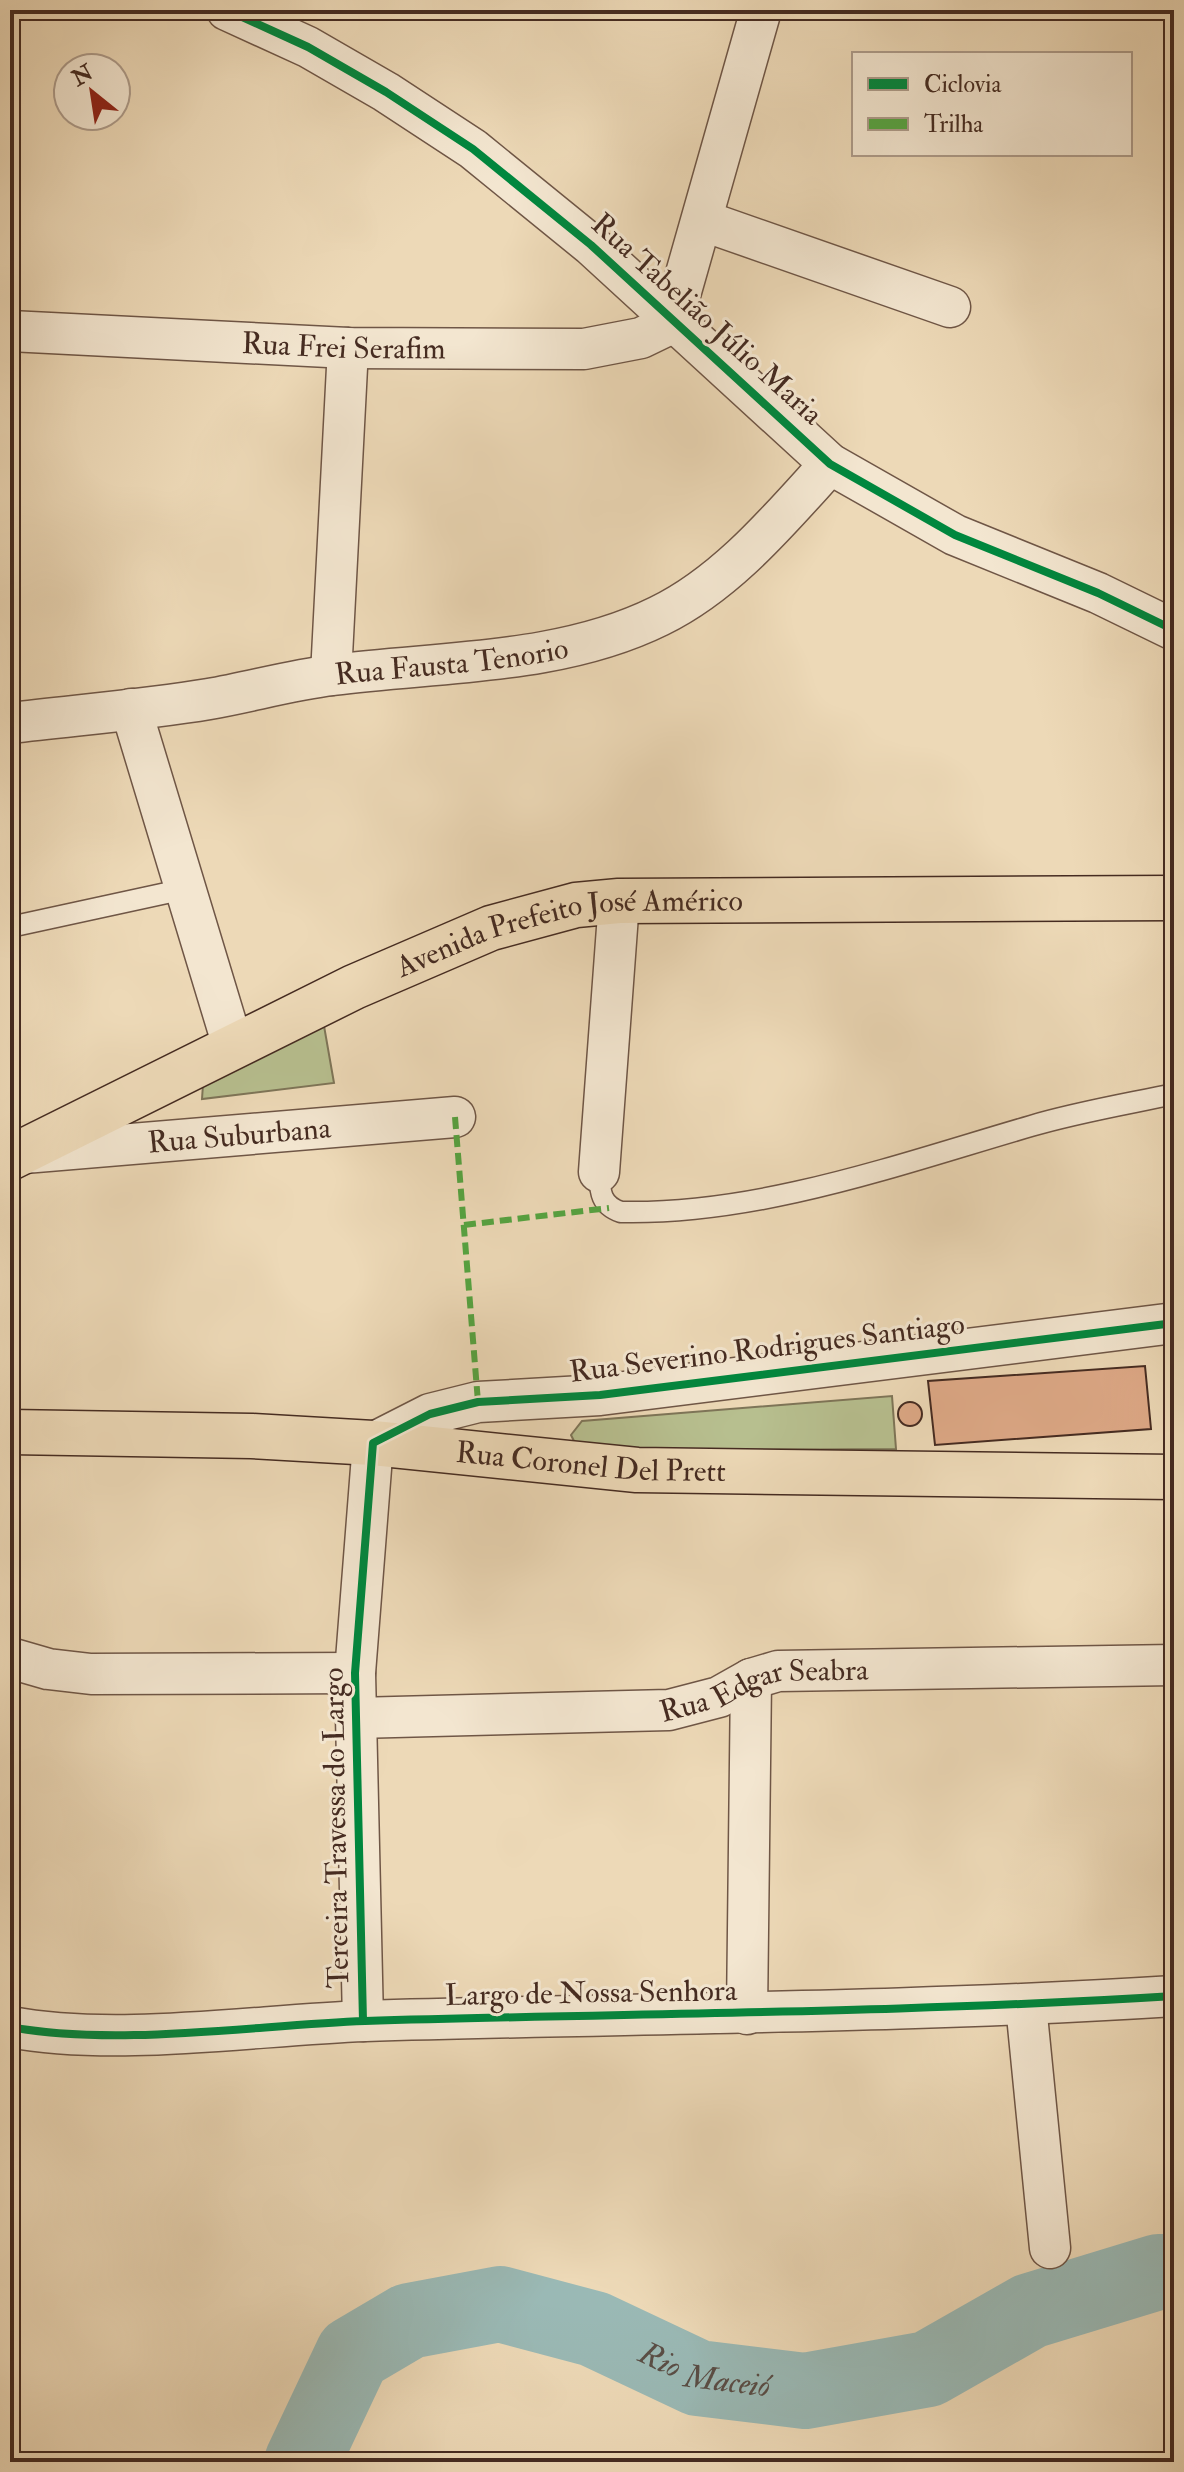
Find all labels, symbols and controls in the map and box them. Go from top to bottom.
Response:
north arrow [52,52,132,132]
legend [852,52,1132,156]
text: N [66,58,98,93]
text: Ciclovia [924,69,1002,100]
text: Trilha [924,109,984,140]
street label: Rua Tabelião Júlio Maria [584,205,831,433]
street label: Rua Frei Serafim [241,324,446,367]
street label: Rua Fausta Tenorio [333,629,571,693]
street label: Avenida Prefeito José Américo [389,882,743,986]
street label: Rua Suburbana [146,1109,333,1161]
street label: Rua Severino Rodrigues Santiago [567,1305,967,1391]
street label: Rua Coronel Del Prett [454,1433,726,1490]
street label: Rua Edgar Seabra [655,1651,869,1730]
street label: Terceira Travessa do Largo [315,1667,357,1989]
street label: Largo de Nossa Senhora [444,1972,738,2014]
water label: Rio Maceió [632,2333,775,2407]

